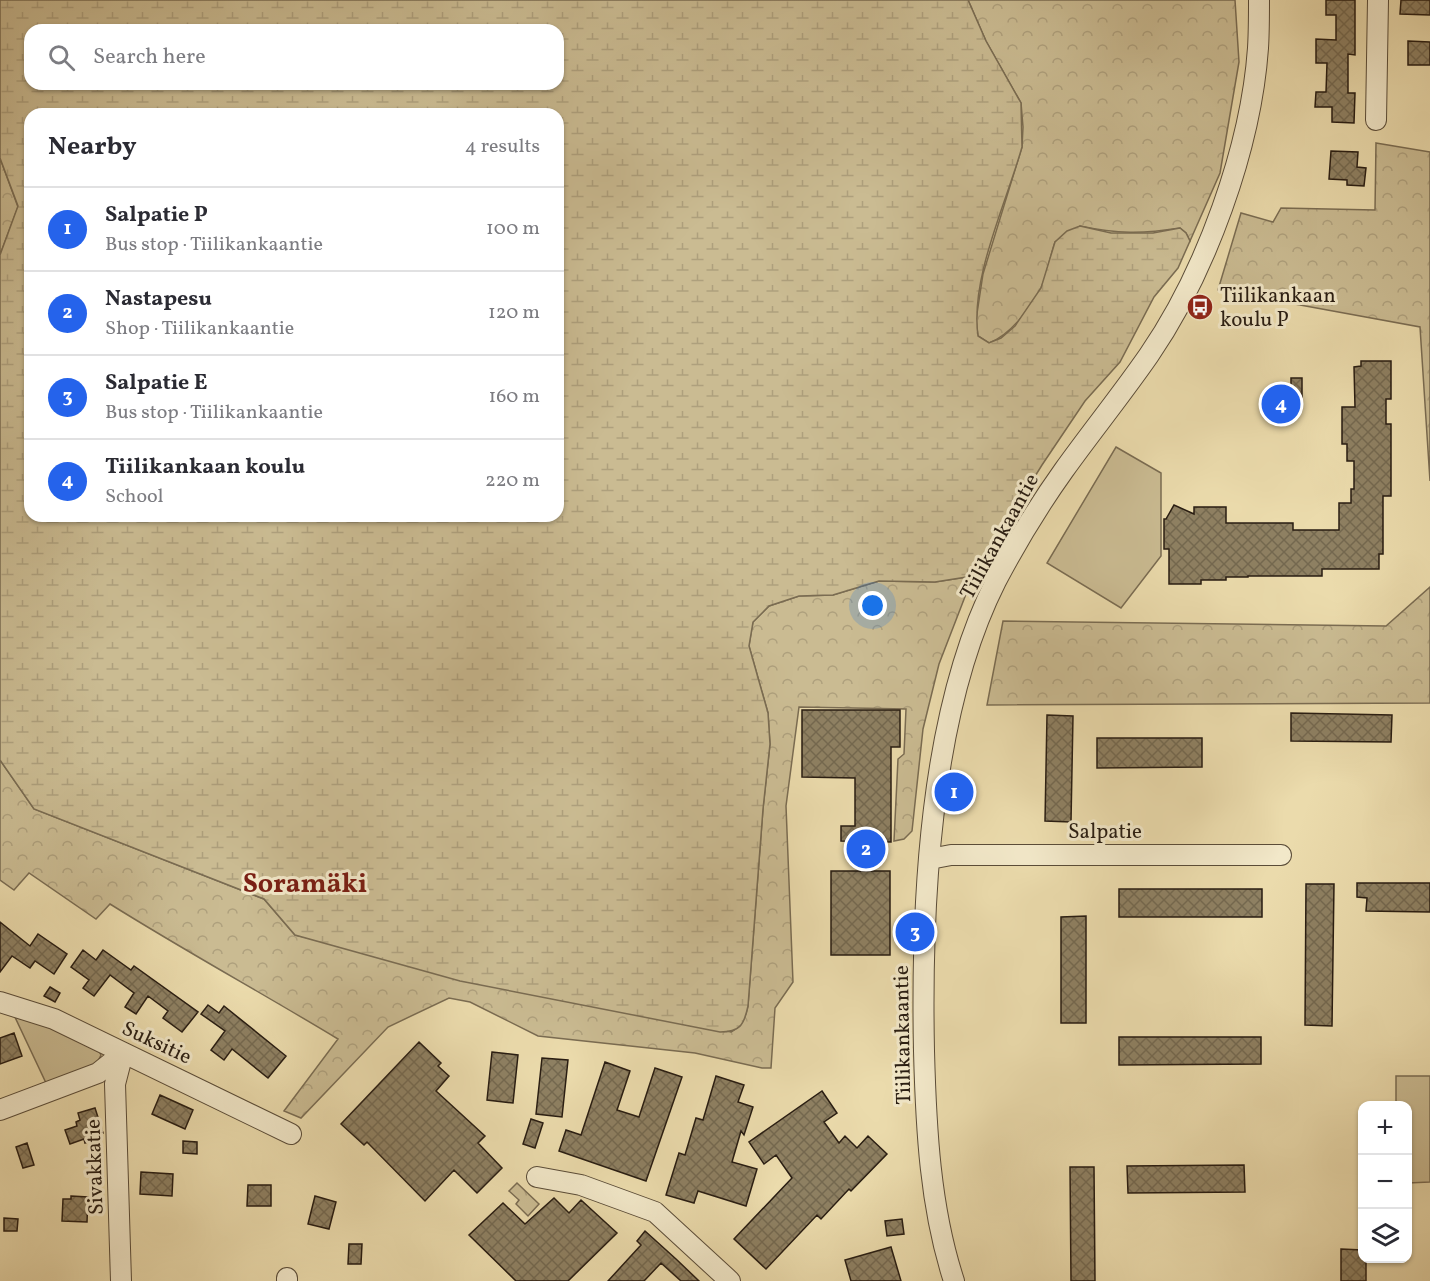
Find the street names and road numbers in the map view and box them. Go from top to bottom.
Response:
street label: Tiilikankaantie [954,469,1047,605]
street label: Salpatie [1068,818,1142,847]
street label: Tiilikankaantie [888,965,919,1105]
street label: Suksitie [117,1015,196,1072]
street label: Sivakkatie [79,1118,112,1215]

